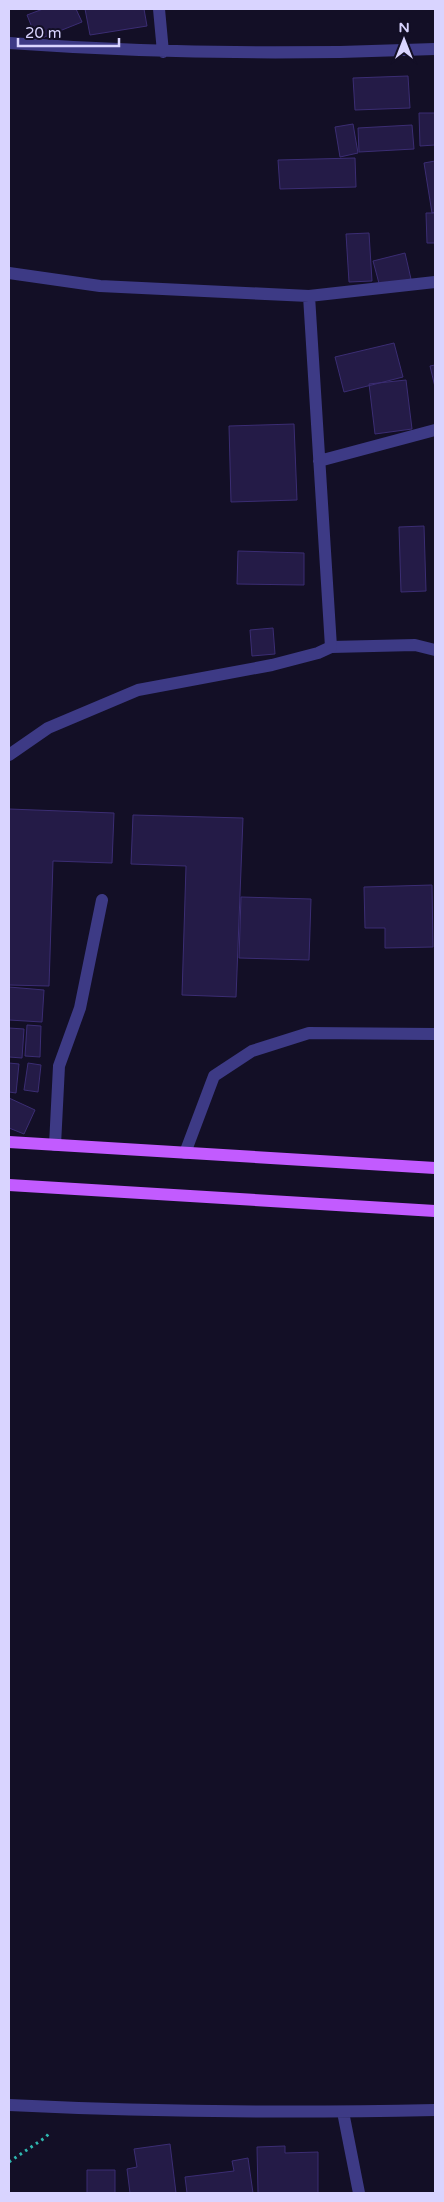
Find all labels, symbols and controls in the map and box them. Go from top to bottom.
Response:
scale bar [18,15,119,47]
north arrow [379,15,429,65]
text: N [398,19,410,36]
text: 20 m [25,24,62,42]

